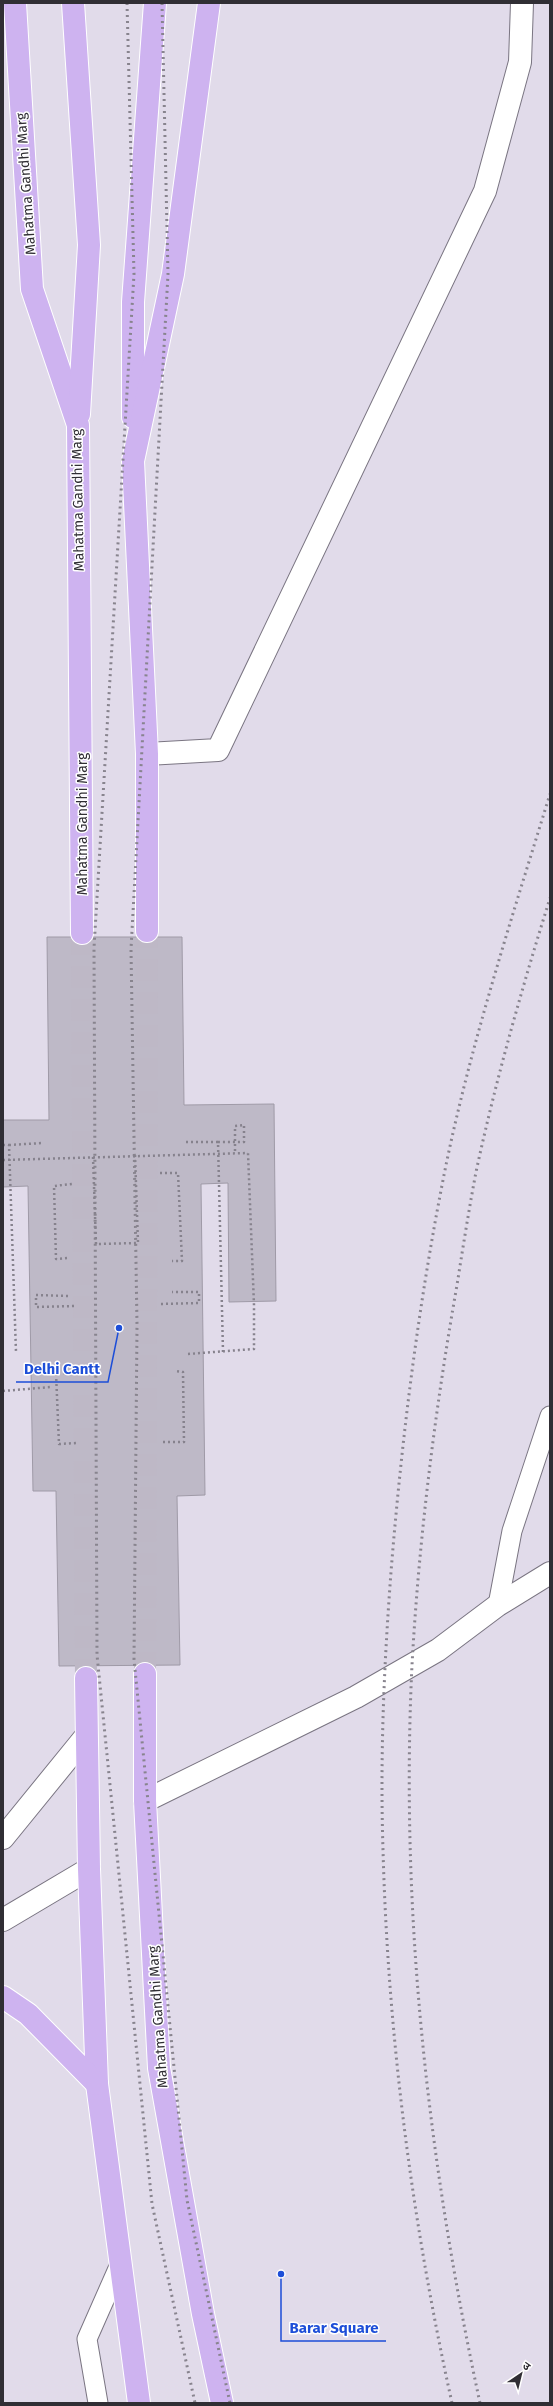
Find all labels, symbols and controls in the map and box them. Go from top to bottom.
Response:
street label: Mahatma Gandhi Marg [12,112,39,256]
street label: Mahatma Gandhi Marg [68,428,88,571]
street label: Mahatma Gandhi Marg [74,752,91,895]
callout: Delhi Cantt [16,1355,108,1382]
text: Delhi Cantt [24,1360,100,1378]
street label: Mahatma Gandhi Marg [144,1945,171,2089]
callout: Barar Square [281,2314,386,2341]
text: Barar Square [290,2319,378,2337]
north arrow [501,2354,541,2394]
text: उ [520,2359,533,2374]

